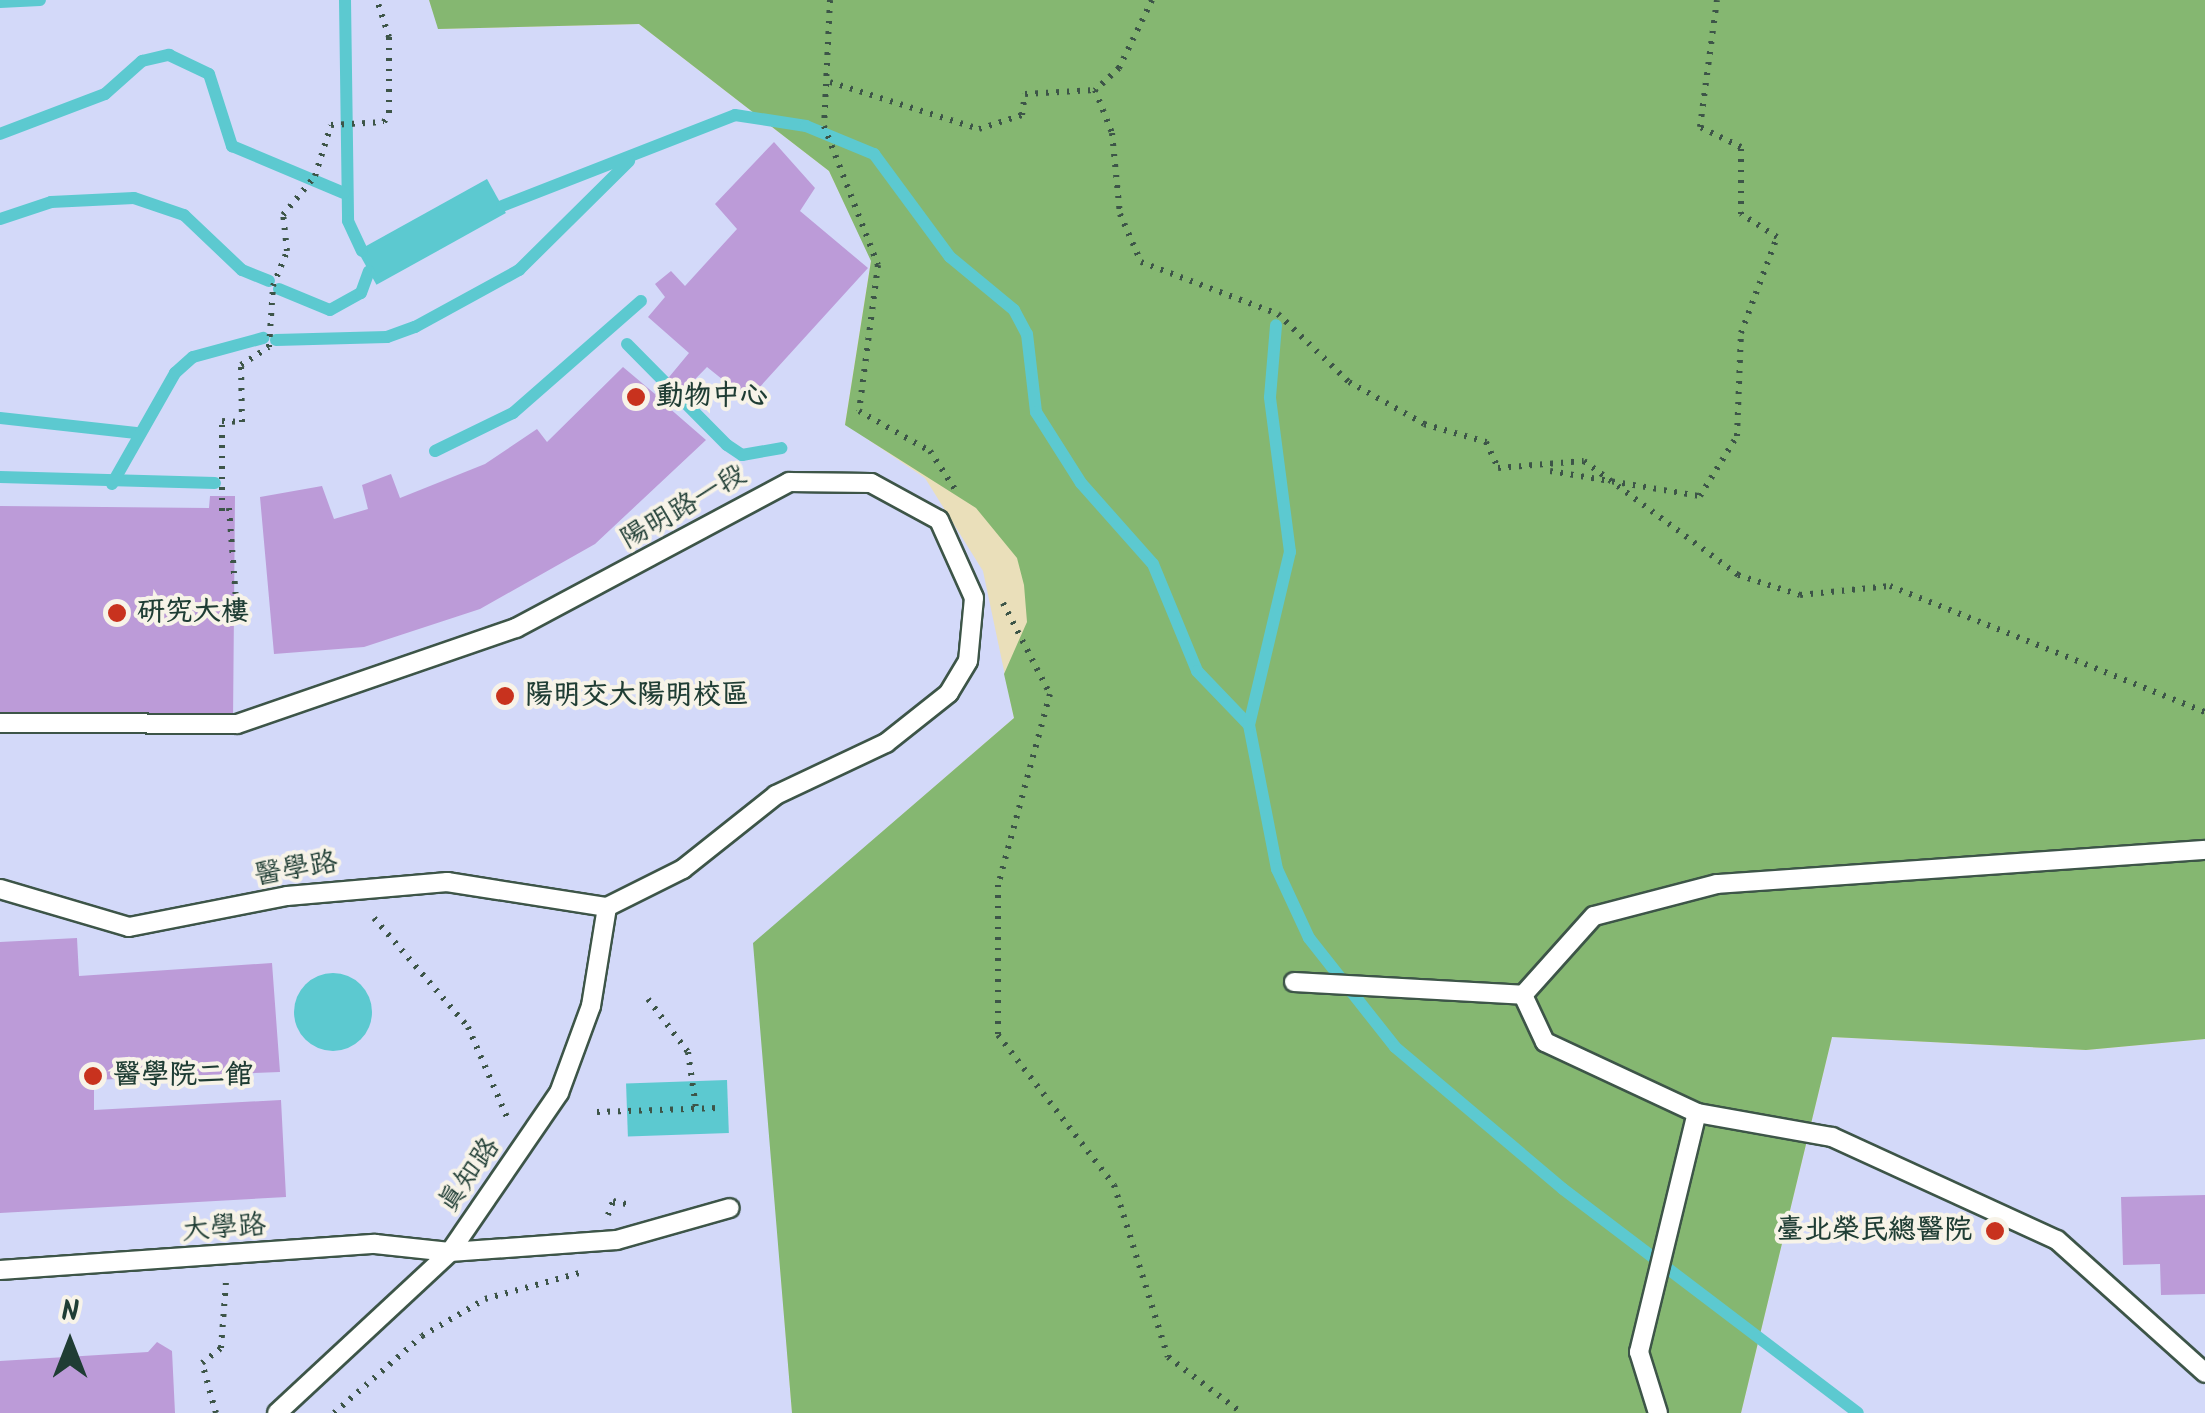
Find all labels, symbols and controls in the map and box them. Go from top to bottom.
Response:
place label: 動物中心 [656,380,768,414]
marker: 動物中心 [625,386,647,408]
street label: 陽明路一段 [615,458,753,558]
place label: 研究大樓 [137,596,249,630]
marker: 研究大樓 [106,602,128,624]
place label: 陽明交大陽明校區 [525,679,749,713]
marker: 陽明交大陽明校區 [494,685,516,707]
street label: 醫學路 [252,846,340,894]
place label: 醫學院二館 [113,1059,253,1093]
marker: 醫學院二館 [82,1065,104,1087]
street label: 真知路 [432,1132,508,1220]
street label: 大學路 [181,1209,267,1249]
place label: 臺北榮民總醫院 [1776,1214,1972,1248]
marker: 臺北榮民總醫院 [1982,1218,2008,1244]
text: N [61,1290,79,1335]
north arrow [20,1293,120,1393]

